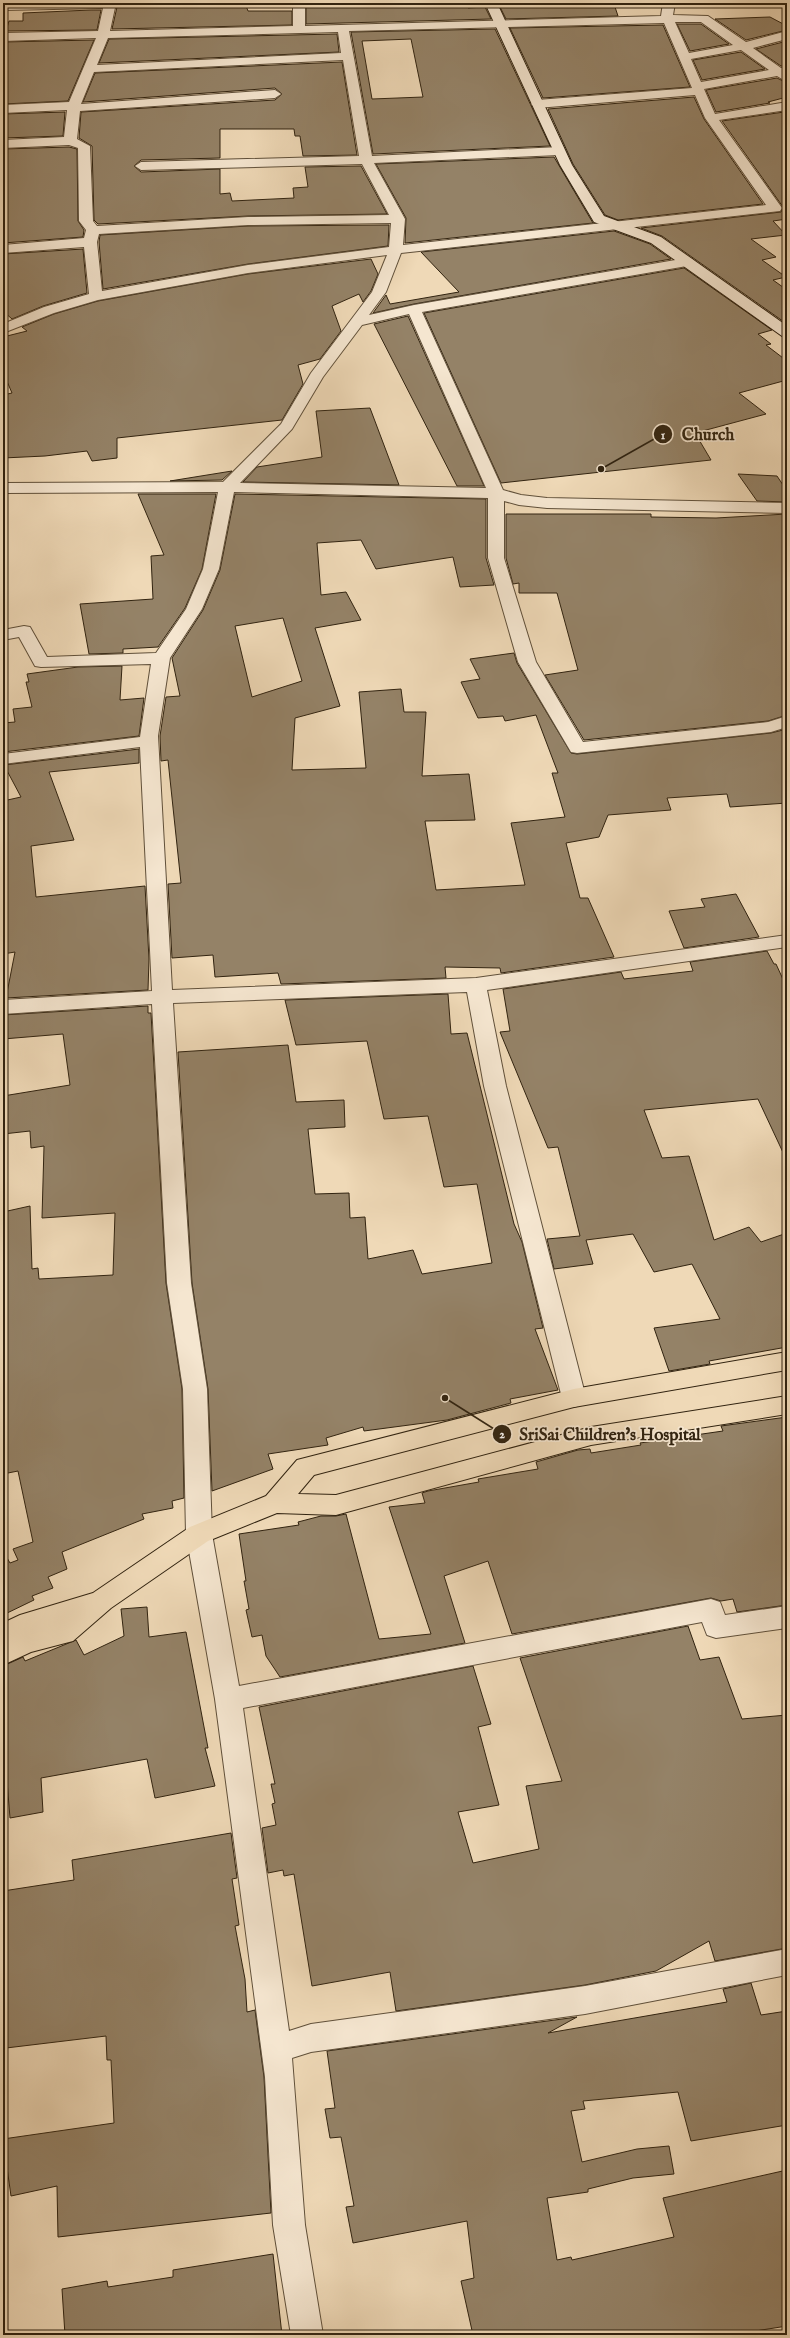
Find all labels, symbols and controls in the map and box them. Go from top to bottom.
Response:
callout: Church [653,420,742,449]
text: Church [682,425,735,446]
text: 1 [661,428,666,443]
callout: SriSai Children's Hospital [492,1419,709,1448]
text: SriSai Children's Hospital [519,1425,701,1446]
text: 2 [499,1427,505,1442]

